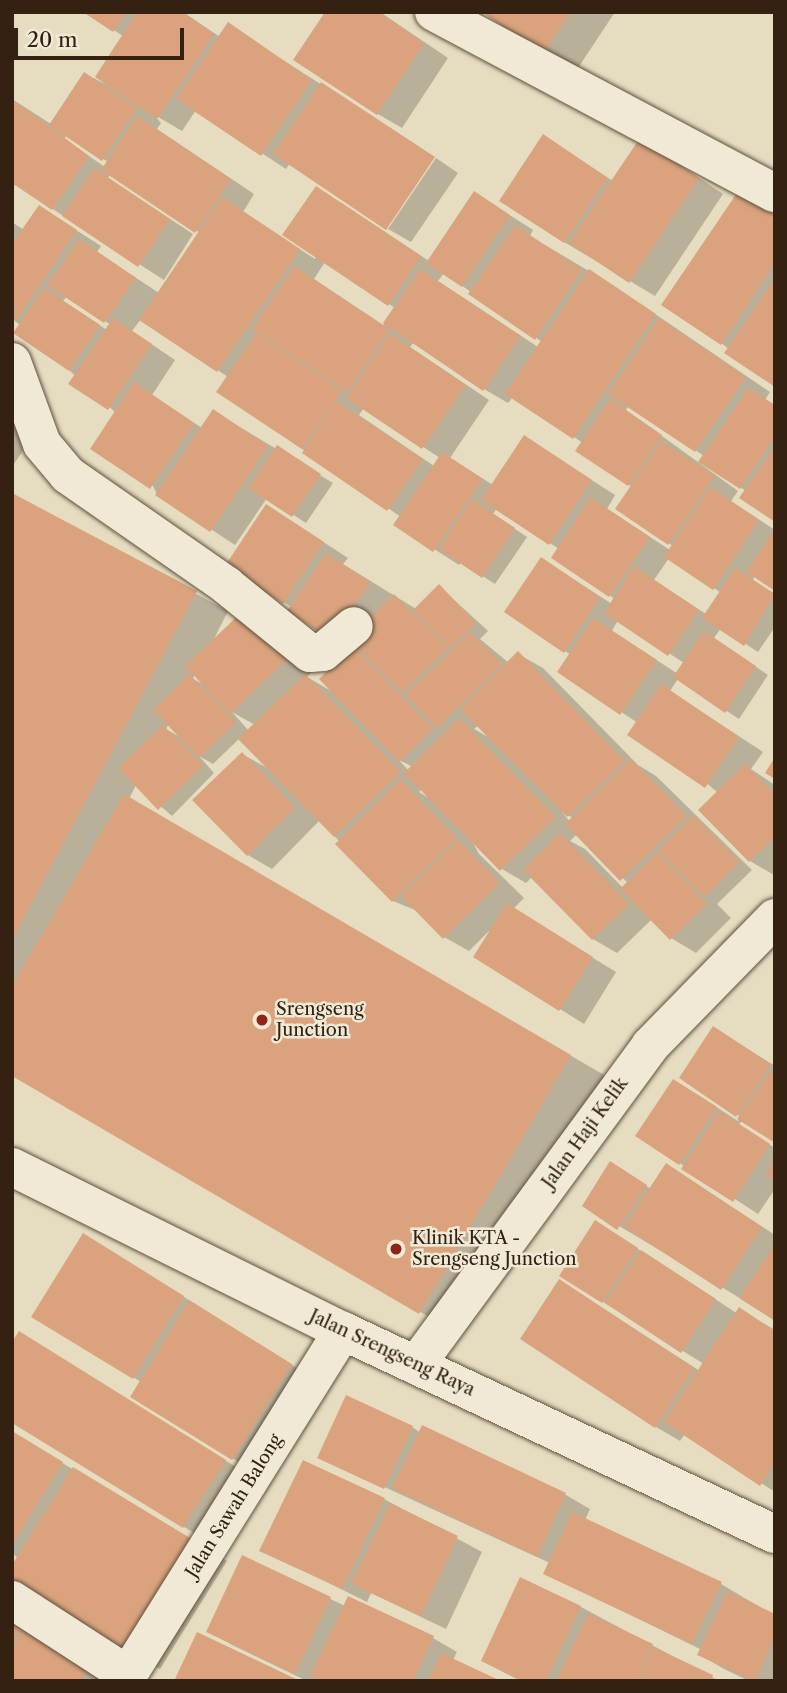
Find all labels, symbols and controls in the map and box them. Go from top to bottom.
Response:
scale bar [18,14,187,58]
text: 20 m [27,27,78,52]
place label: Srengseng Junction [276,999,364,1042]
marker: Srengseng Junction [254,1012,270,1028]
street label: Jalan Haji Kelik [538,1073,632,1193]
place label: Klinik KTA - Srengseng Junction [412,1228,577,1270]
marker: Klinik KTA - Srengseng Junction [386,1239,406,1259]
street label: Jalan Srengseng Raya [306,1305,478,1401]
street label: Jalan Sawah Balong [181,1430,287,1582]

